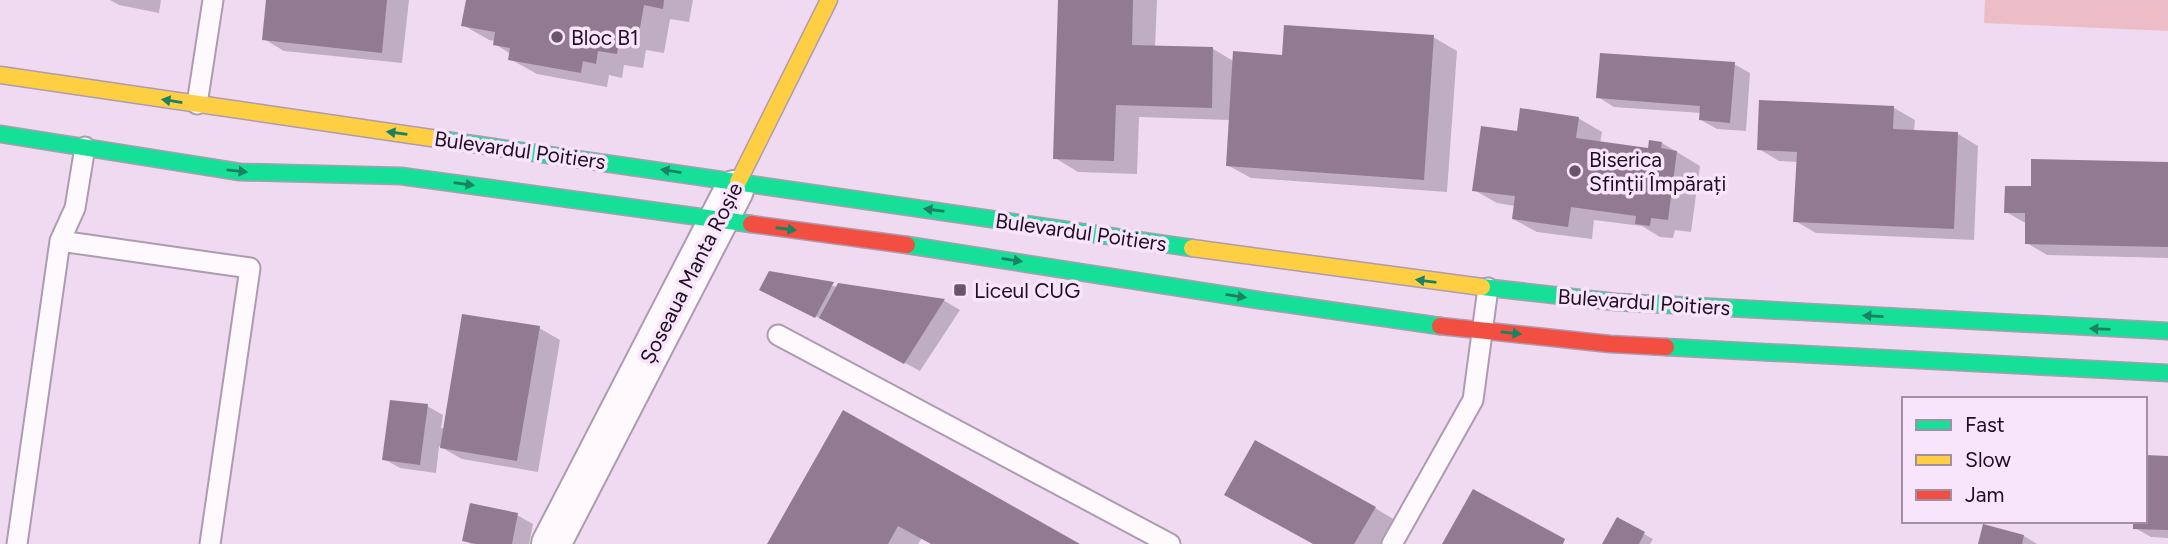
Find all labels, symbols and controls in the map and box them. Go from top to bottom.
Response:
place label: Bloc B1 [571,25,639,50]
marker: Bloc B1 [549,29,565,45]
one-way arrow [161,95,183,106]
street label: Bulevardul Poitiers [433,126,607,174]
one-way arrow [386,127,408,138]
place label: Biserica Sfinții Împărați [1589,147,1726,196]
marker: Biserica Sfinții Împărați [1567,163,1583,179]
one-way arrow [226,166,248,177]
one-way arrow [660,166,682,177]
street label: Șoseaua Manta Roșie [634,178,748,368]
one-way arrow [453,179,475,190]
one-way arrow [923,205,945,216]
street label: Bulevardul Poitiers [994,208,1168,256]
one-way arrow [776,224,798,235]
one-way arrow [1001,255,1023,266]
one-way arrow [1415,275,1437,286]
place label: Liceul CUG [974,278,1080,303]
marker: Liceul CUG [952,282,968,298]
street label: Bulevardul Poitiers [1557,284,1731,320]
one-way arrow [1226,291,1248,302]
one-way arrow [1861,311,1883,322]
one-way arrow [2089,323,2111,334]
one-way arrow [1500,328,1522,339]
legend [1902,397,2147,523]
text: Fast [1965,412,2005,437]
text: Slow [1965,447,2011,472]
text: Jam [1965,482,2004,507]

